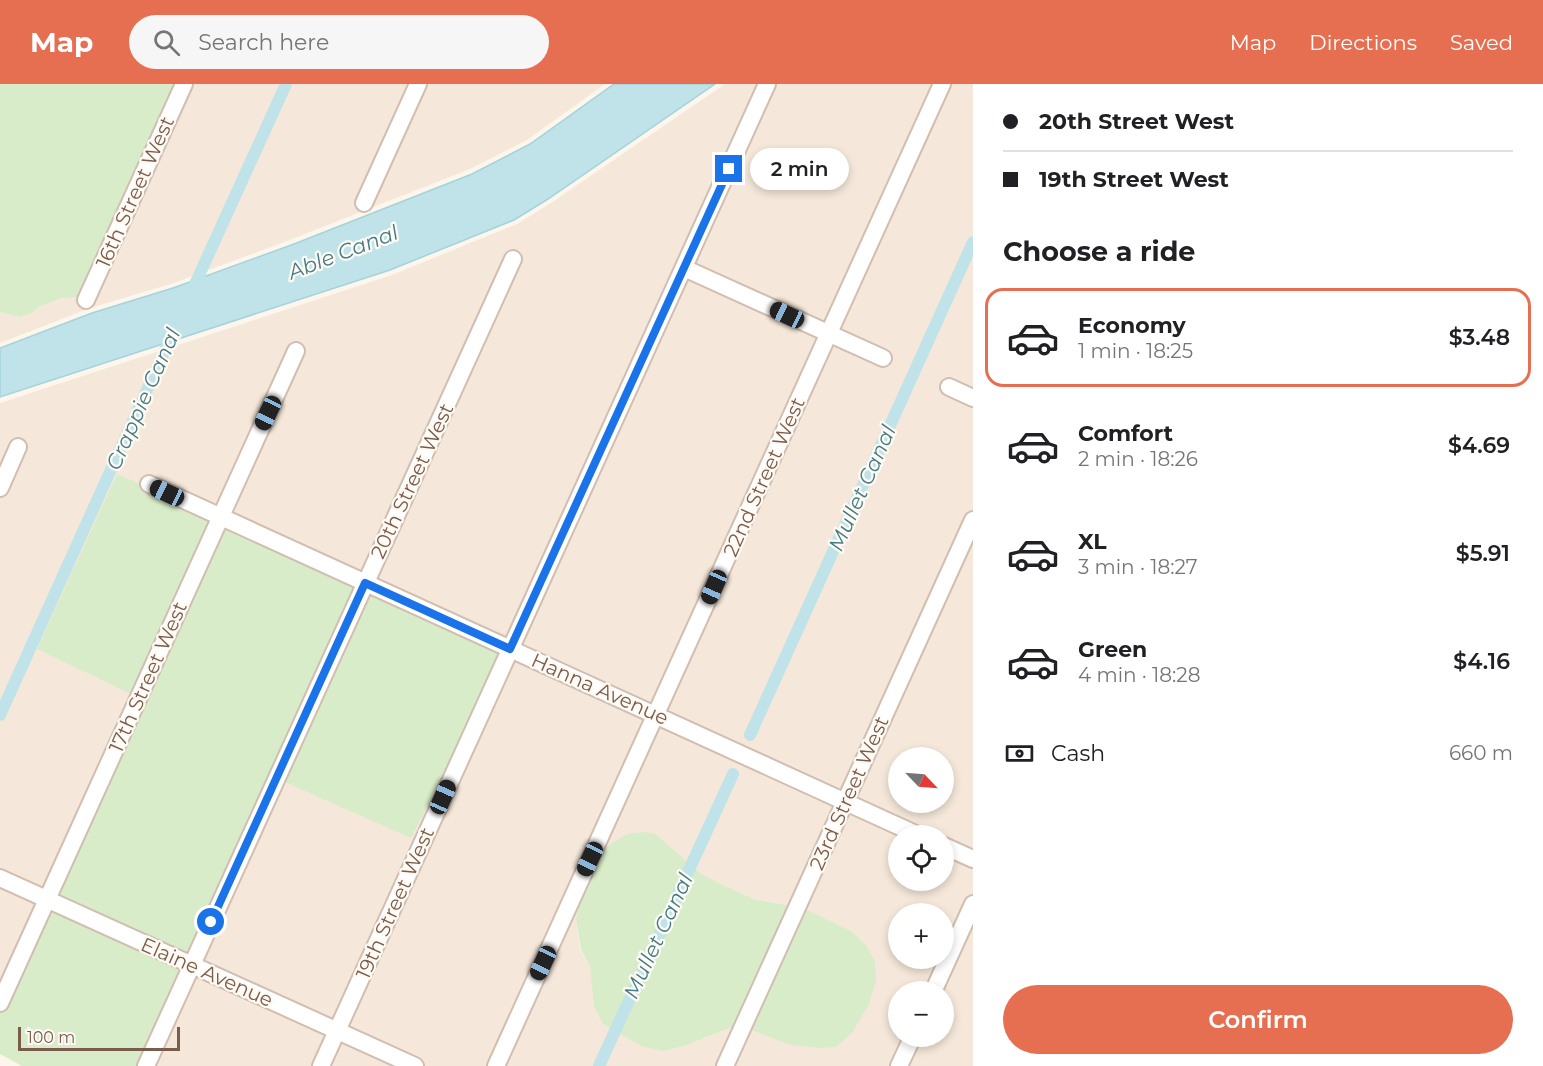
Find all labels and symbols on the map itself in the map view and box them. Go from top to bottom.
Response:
street label: 16th Street West [91,113,179,271]
callout: 2 min [750,148,849,190]
route end [715,155,742,182]
water label: Able Canal [282,219,402,285]
car [767,299,807,331]
water label: Crappie Canal [101,324,186,474]
car [252,393,284,433]
street label: 22nd Street West [718,394,810,560]
street label: 20th Street West [366,400,458,562]
water label: Mullet Canal [823,421,901,555]
car [147,477,187,509]
car [698,567,730,607]
street label: 17th Street West [104,598,192,756]
street label: Hanna Avenue [528,648,672,730]
street label: 23rd Street West [804,712,894,874]
north arrow [888,747,954,813]
car [427,777,459,817]
street label: 19th Street West [351,824,439,982]
car [574,839,606,879]
water label: Mullet Canal [618,869,698,1003]
route start [197,908,224,935]
street label: Elaine Avenue [137,932,277,1012]
car [527,943,559,983]
scale bar [18,1024,180,1052]

